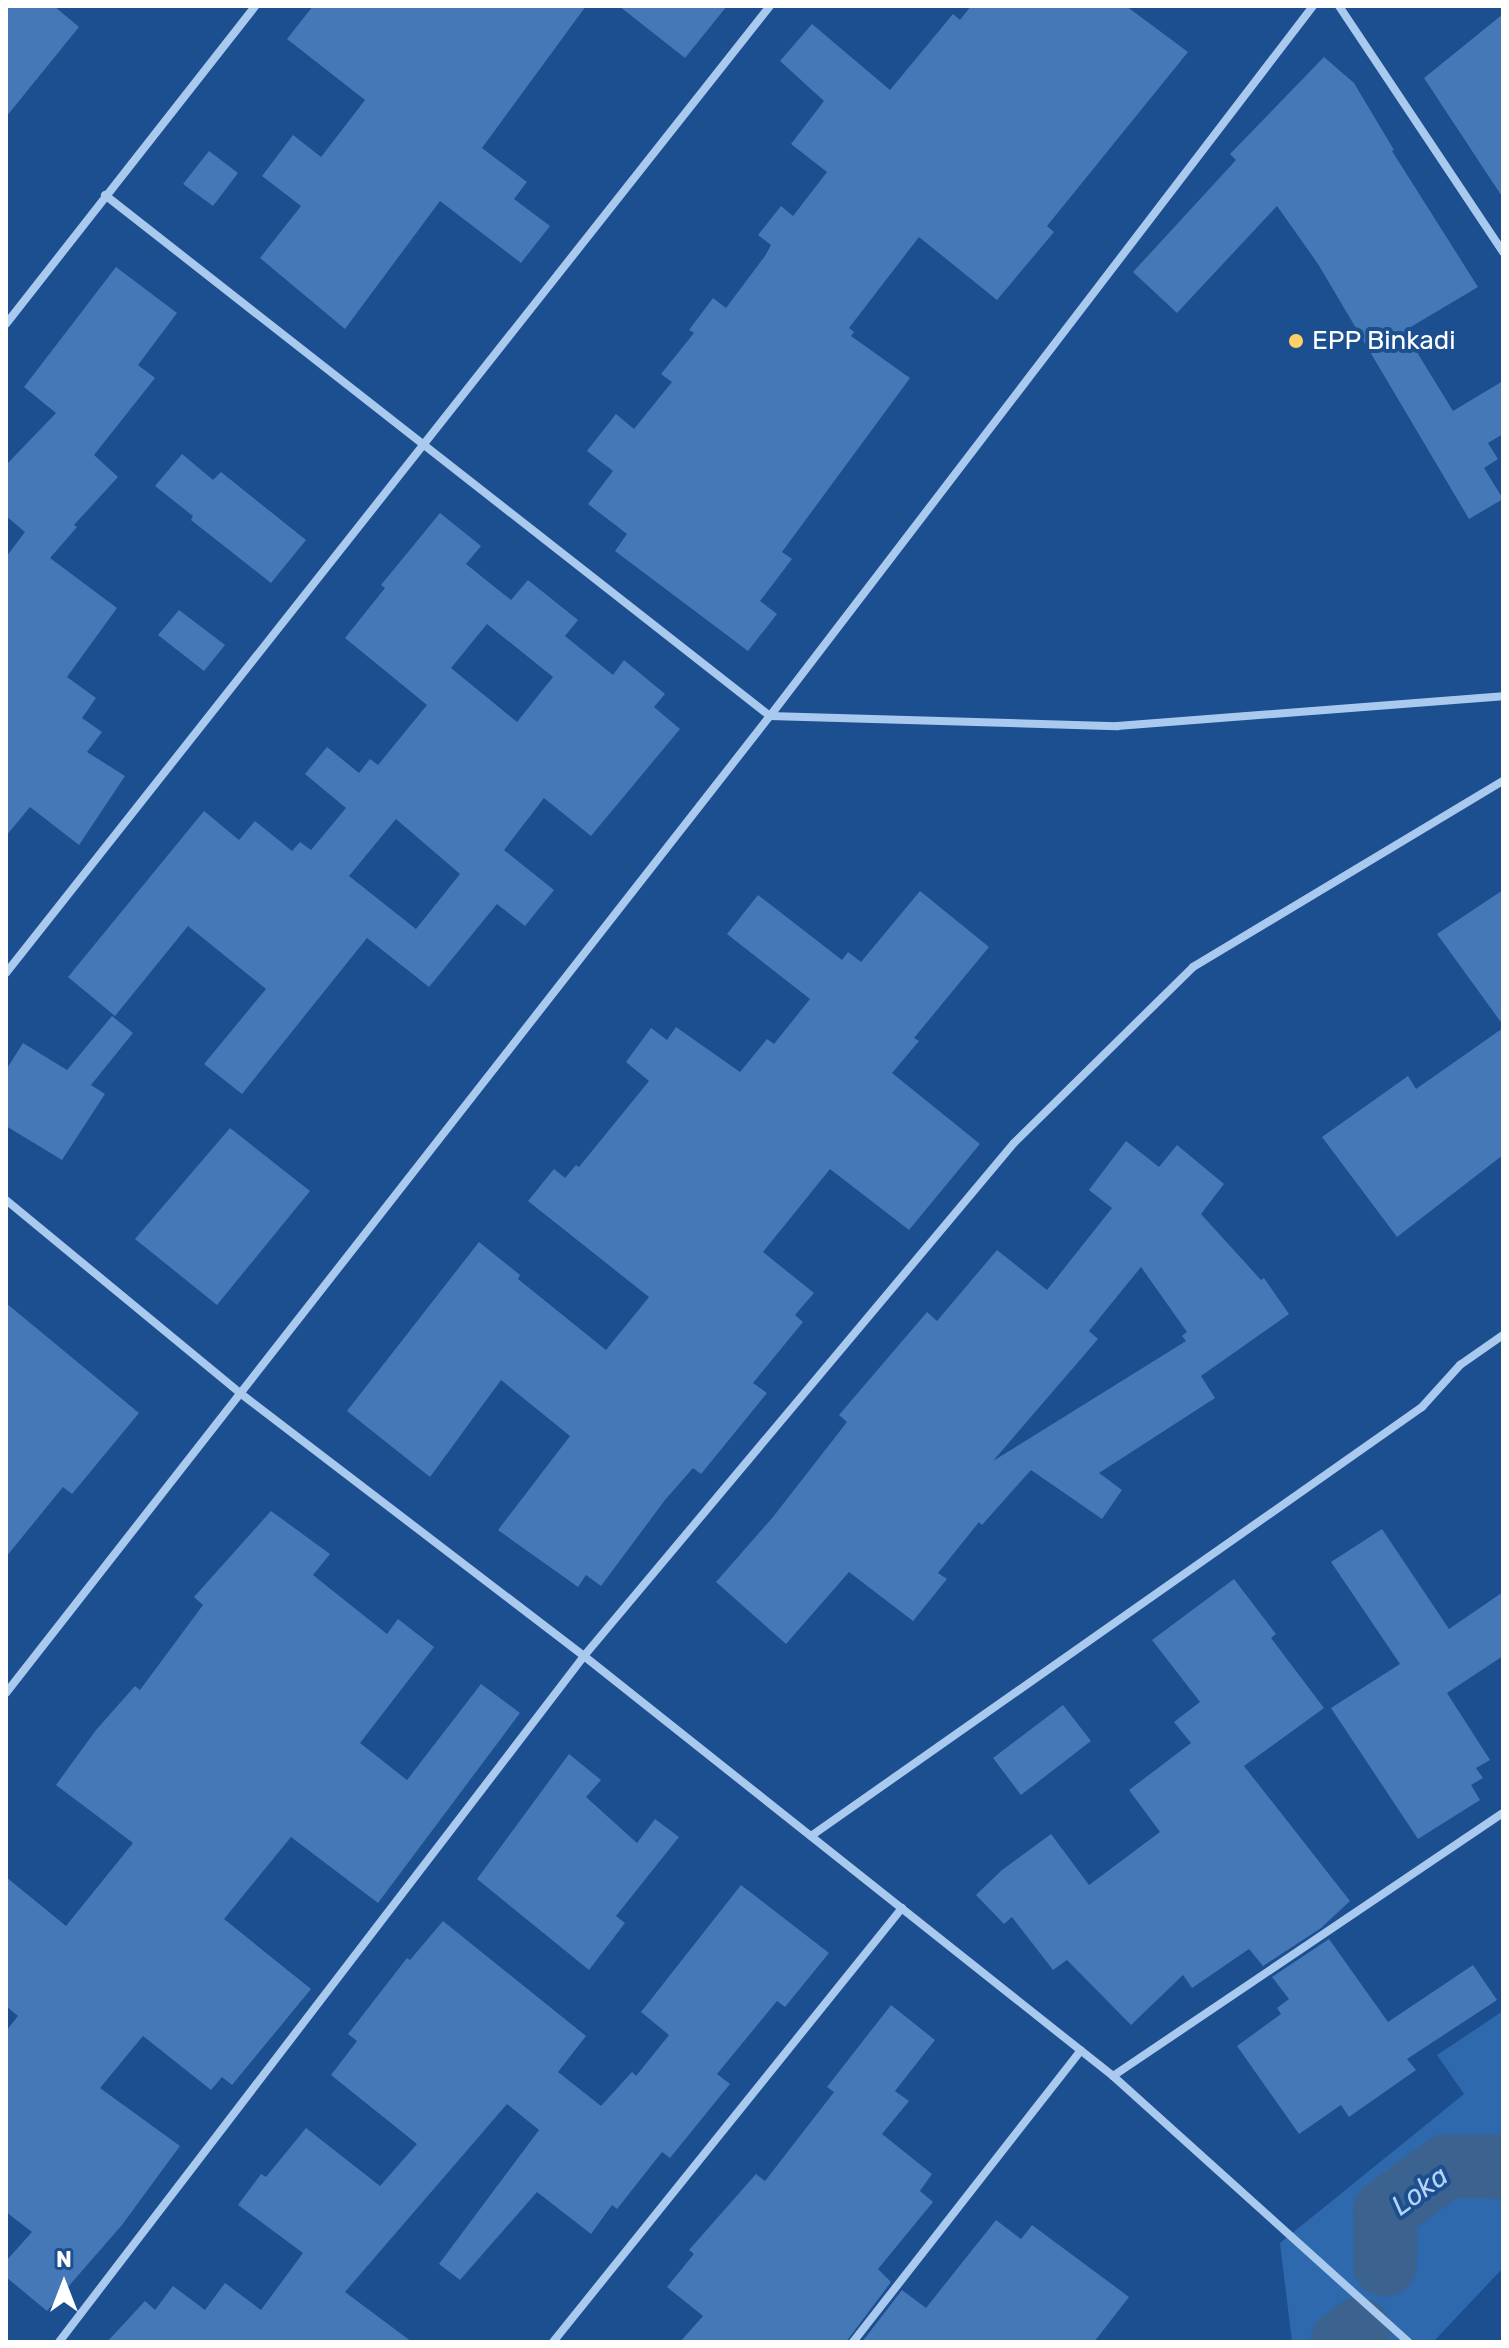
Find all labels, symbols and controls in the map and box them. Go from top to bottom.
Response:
place label: EPP Binkadi [1312,325,1456,357]
marker: EPP Binkadi [1287,332,1305,350]
water label: Loka [1385,2159,1455,2223]
north arrow [24,2244,104,2324]
text: N [56,2246,72,2273]

